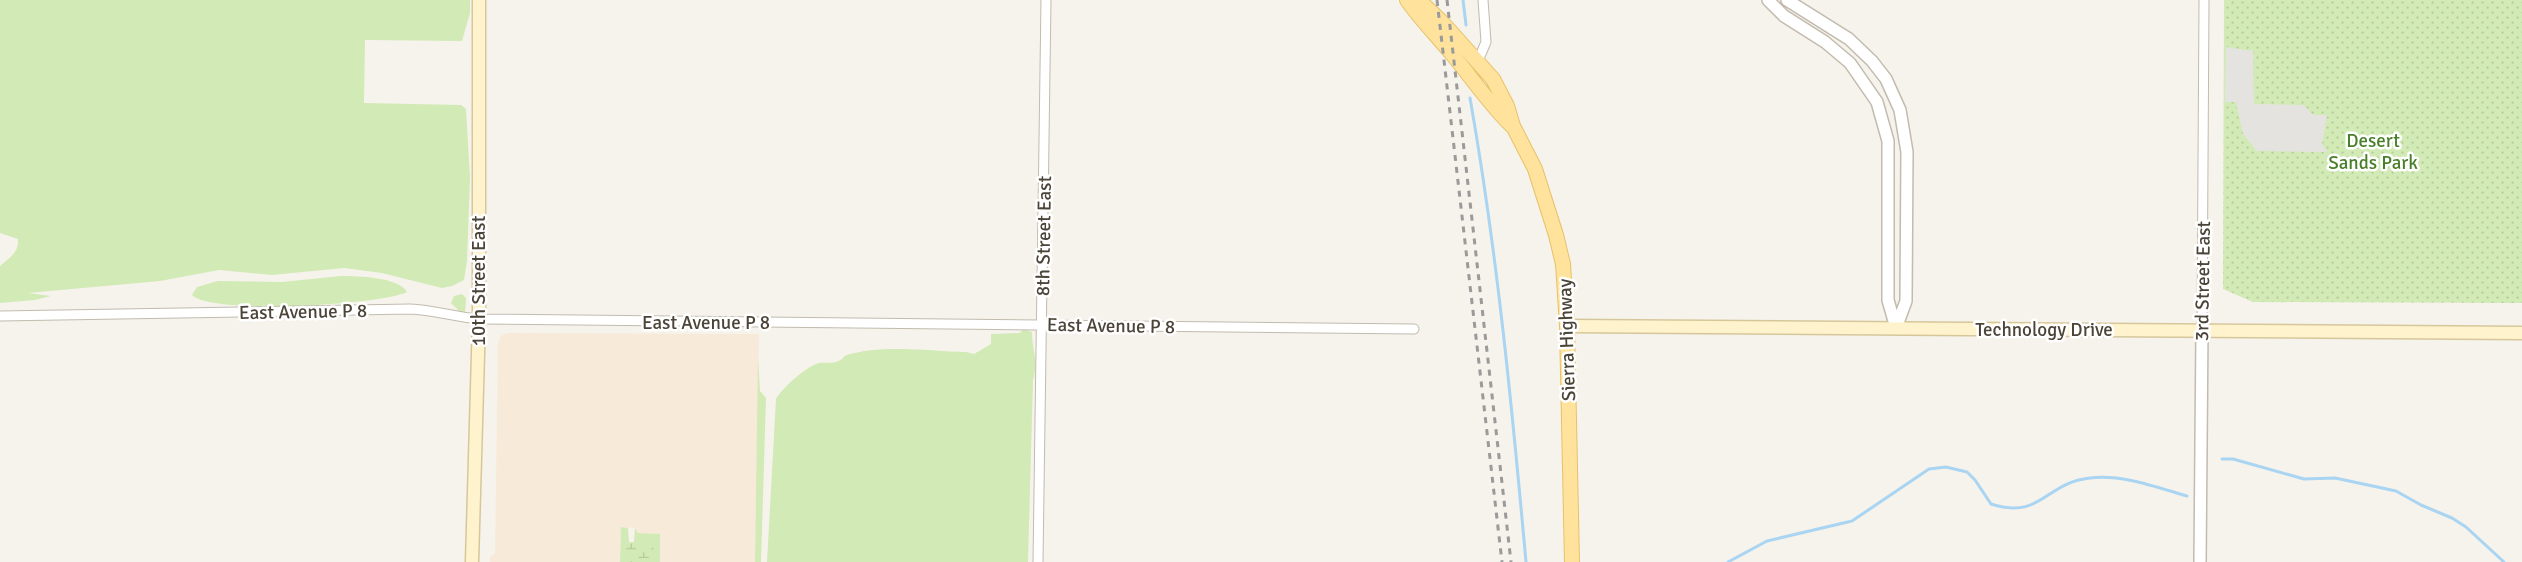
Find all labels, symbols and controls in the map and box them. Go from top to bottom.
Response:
park label: Desert Sands Park [2328,129,2418,175]
street label: 8th Street East [1031,175,1057,296]
street label: 10th Street East [467,215,491,346]
street label: 3rd Street East [2190,220,2216,341]
street label: Sierra Highway [1553,278,1581,402]
street label: East Avenue P 8 [239,299,367,325]
street label: East Avenue P 8 [642,311,770,335]
street label: East Avenue P 8 [1047,313,1175,339]
street label: Technology Drive [1975,318,2113,342]

